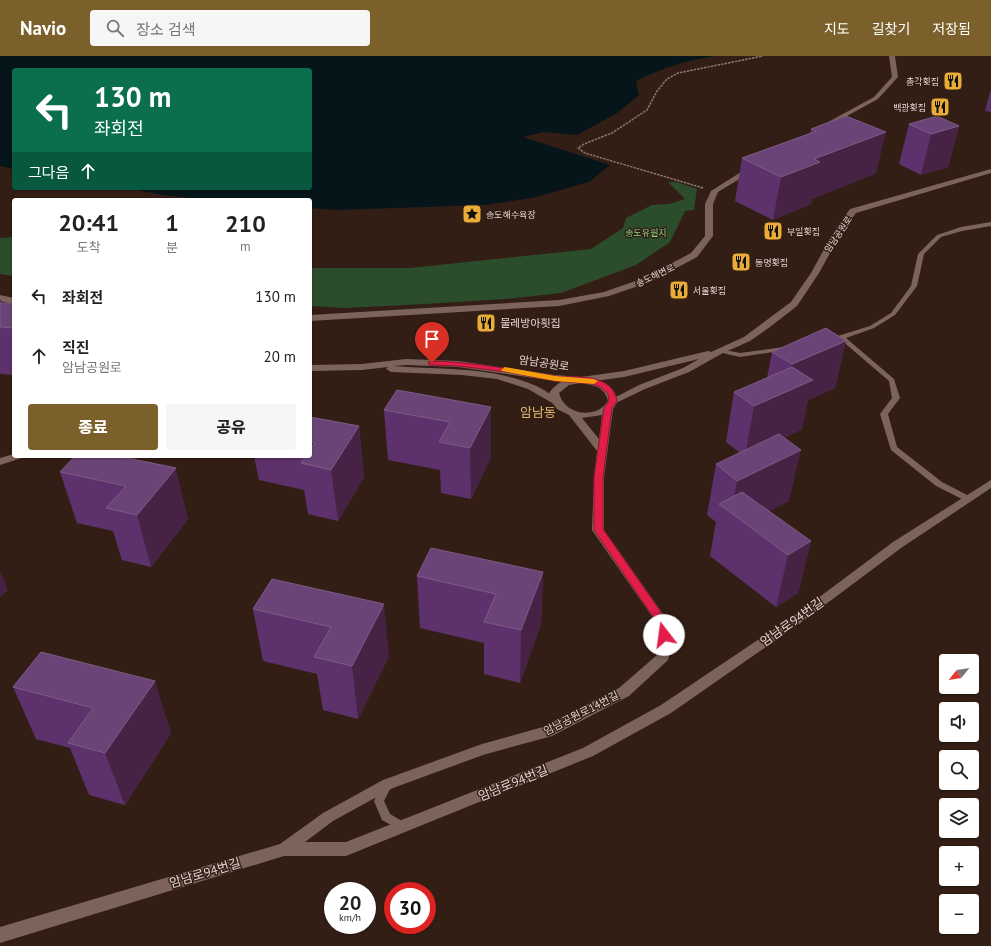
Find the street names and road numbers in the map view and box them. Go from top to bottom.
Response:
street label: 암남공원로 [822,214,854,254]
street label: 송도해변로 [634,261,676,289]
street label: 암남공원로 [518,353,570,373]
street label: 암남로94번길 [757,594,827,650]
street label: 암남공원로14번길 [541,688,621,738]
street label: 암남로94번길 [476,761,550,805]
street label: 암남로94번길 [167,854,243,892]

